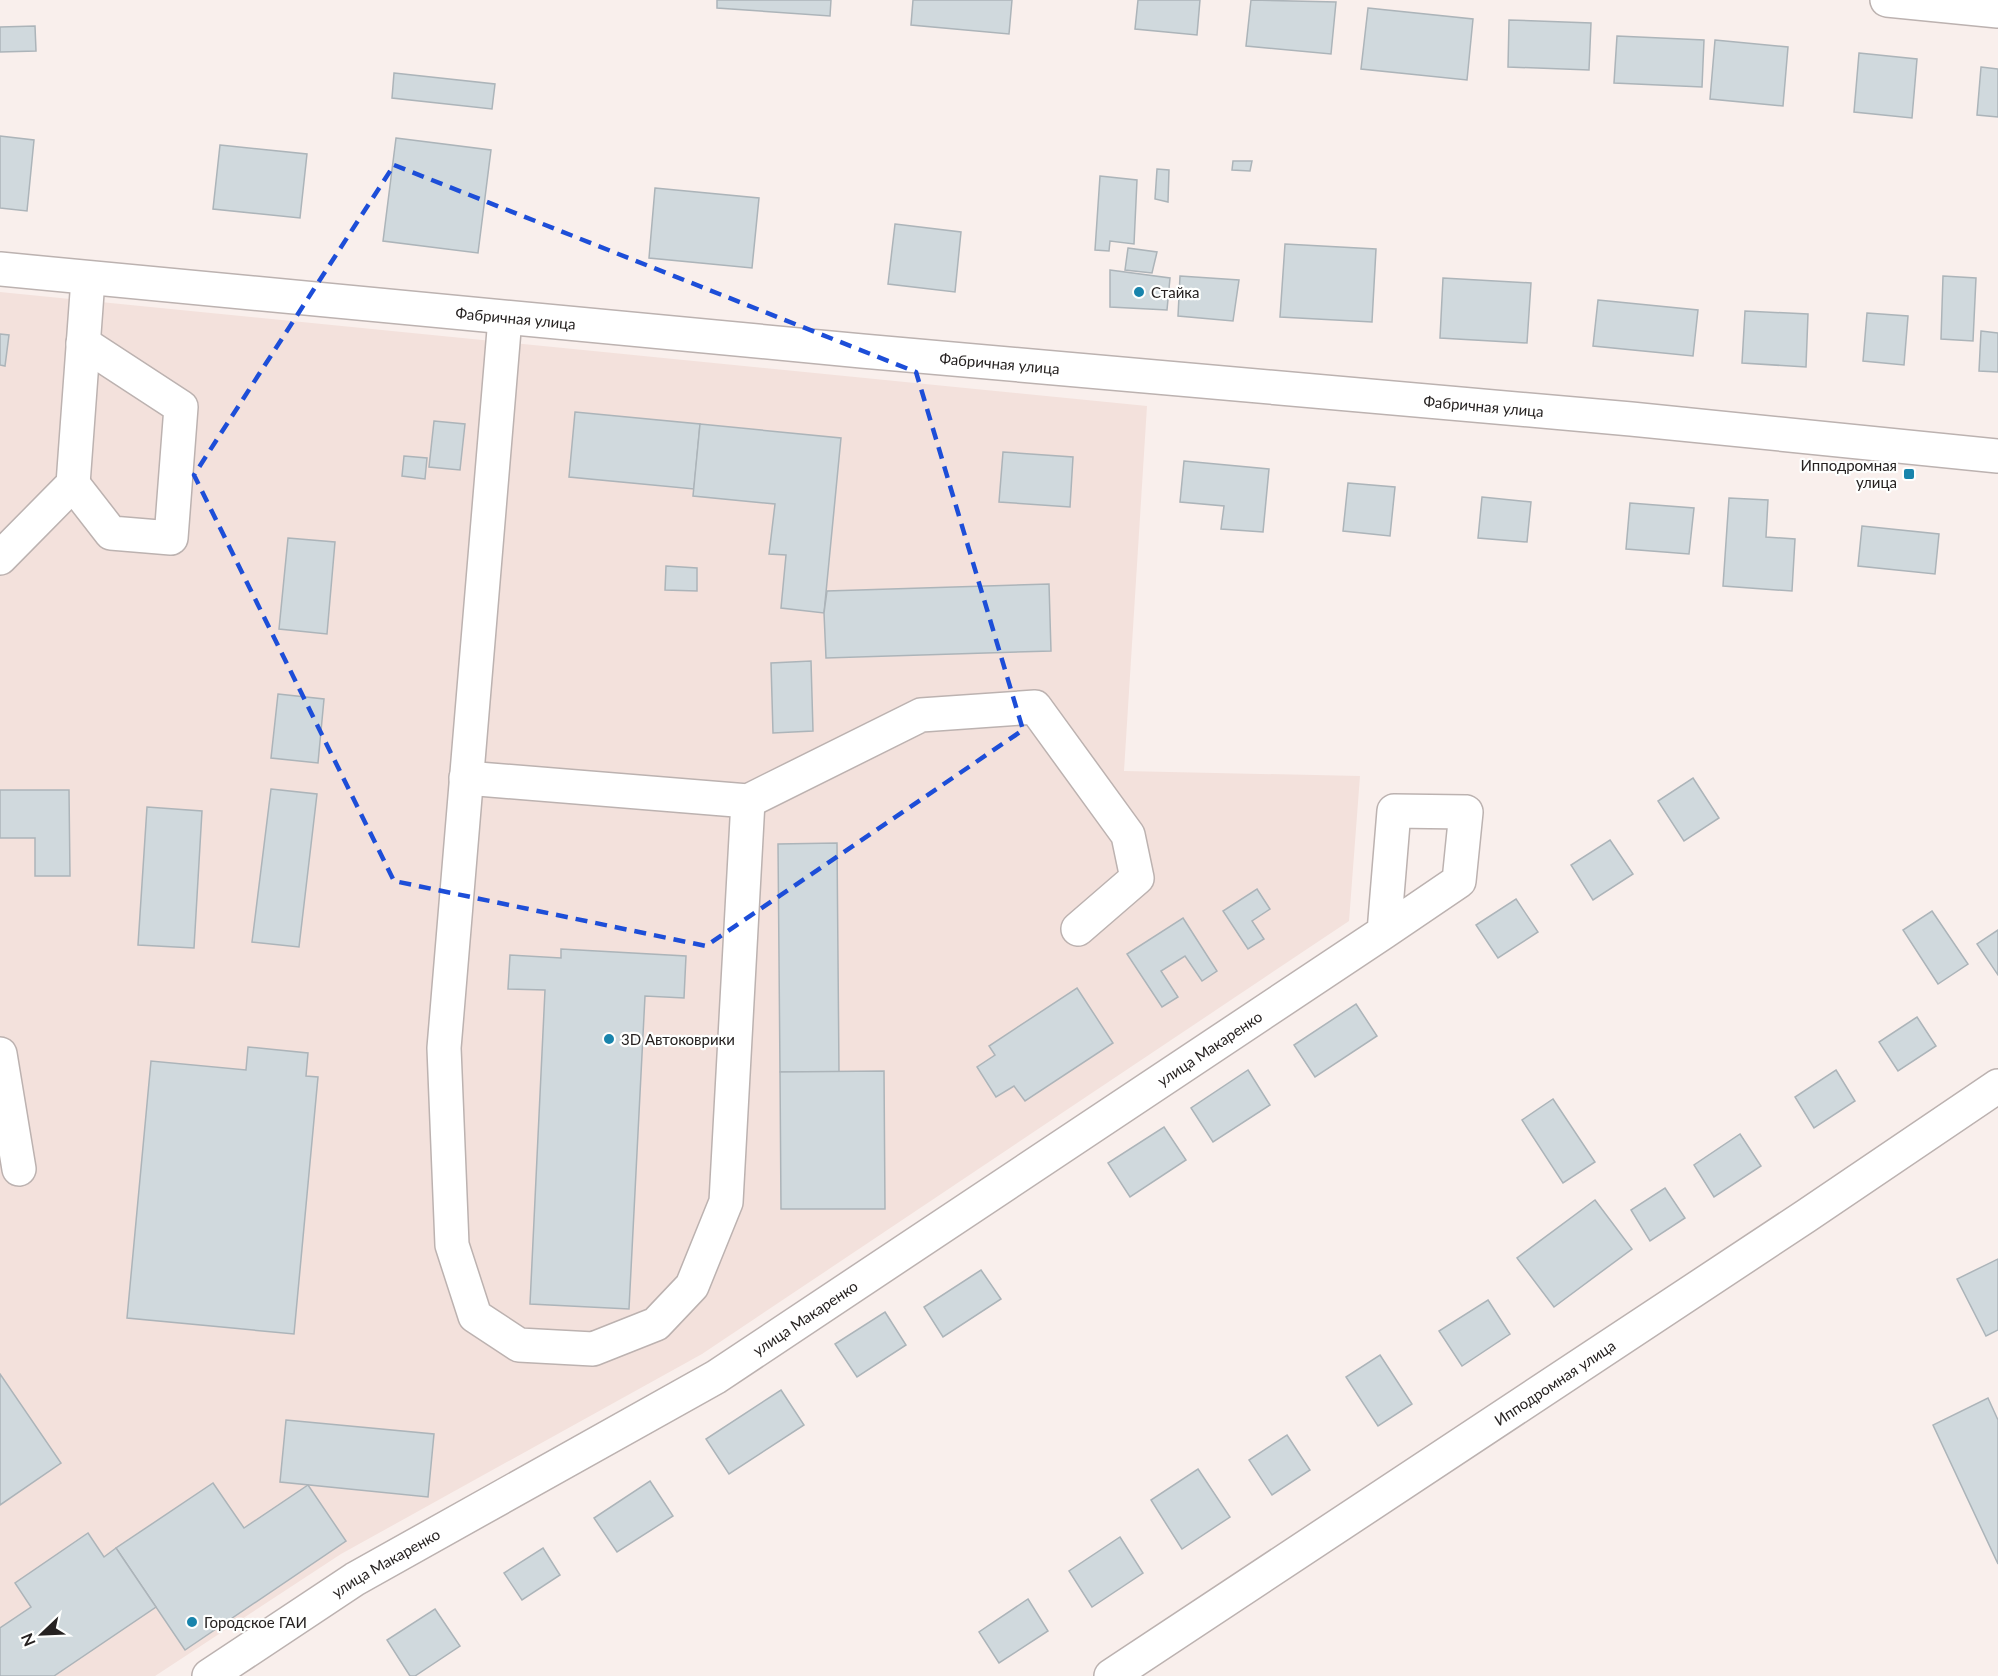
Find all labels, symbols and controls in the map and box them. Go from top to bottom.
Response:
place label: Стайка [1151,283,1200,301]
marker: Стайка [1132,285,1146,299]
street label: Фабричная улица [455,303,577,333]
street label: Фабричная улица [939,349,1061,377]
street label: Фабричная улица [1423,392,1545,420]
place label: Ипподромная улица [1800,456,1897,491]
marker: Ипподромная улица [1902,467,1916,481]
street label: улица Макаренко [1154,1007,1265,1090]
place label: 3D Автоковрики [621,1030,735,1048]
marker: 3D Автоковрики [602,1032,616,1046]
street label: улица Макаренко [749,1276,861,1359]
street label: Ипподромная улица [1491,1336,1619,1429]
street label: улица Макаренко [328,1524,443,1601]
north arrow [12,1604,72,1664]
place label: Городское ГАИ [204,1613,307,1631]
marker: Городское ГАИ [185,1615,199,1629]
text: N [17,1631,39,1649]

